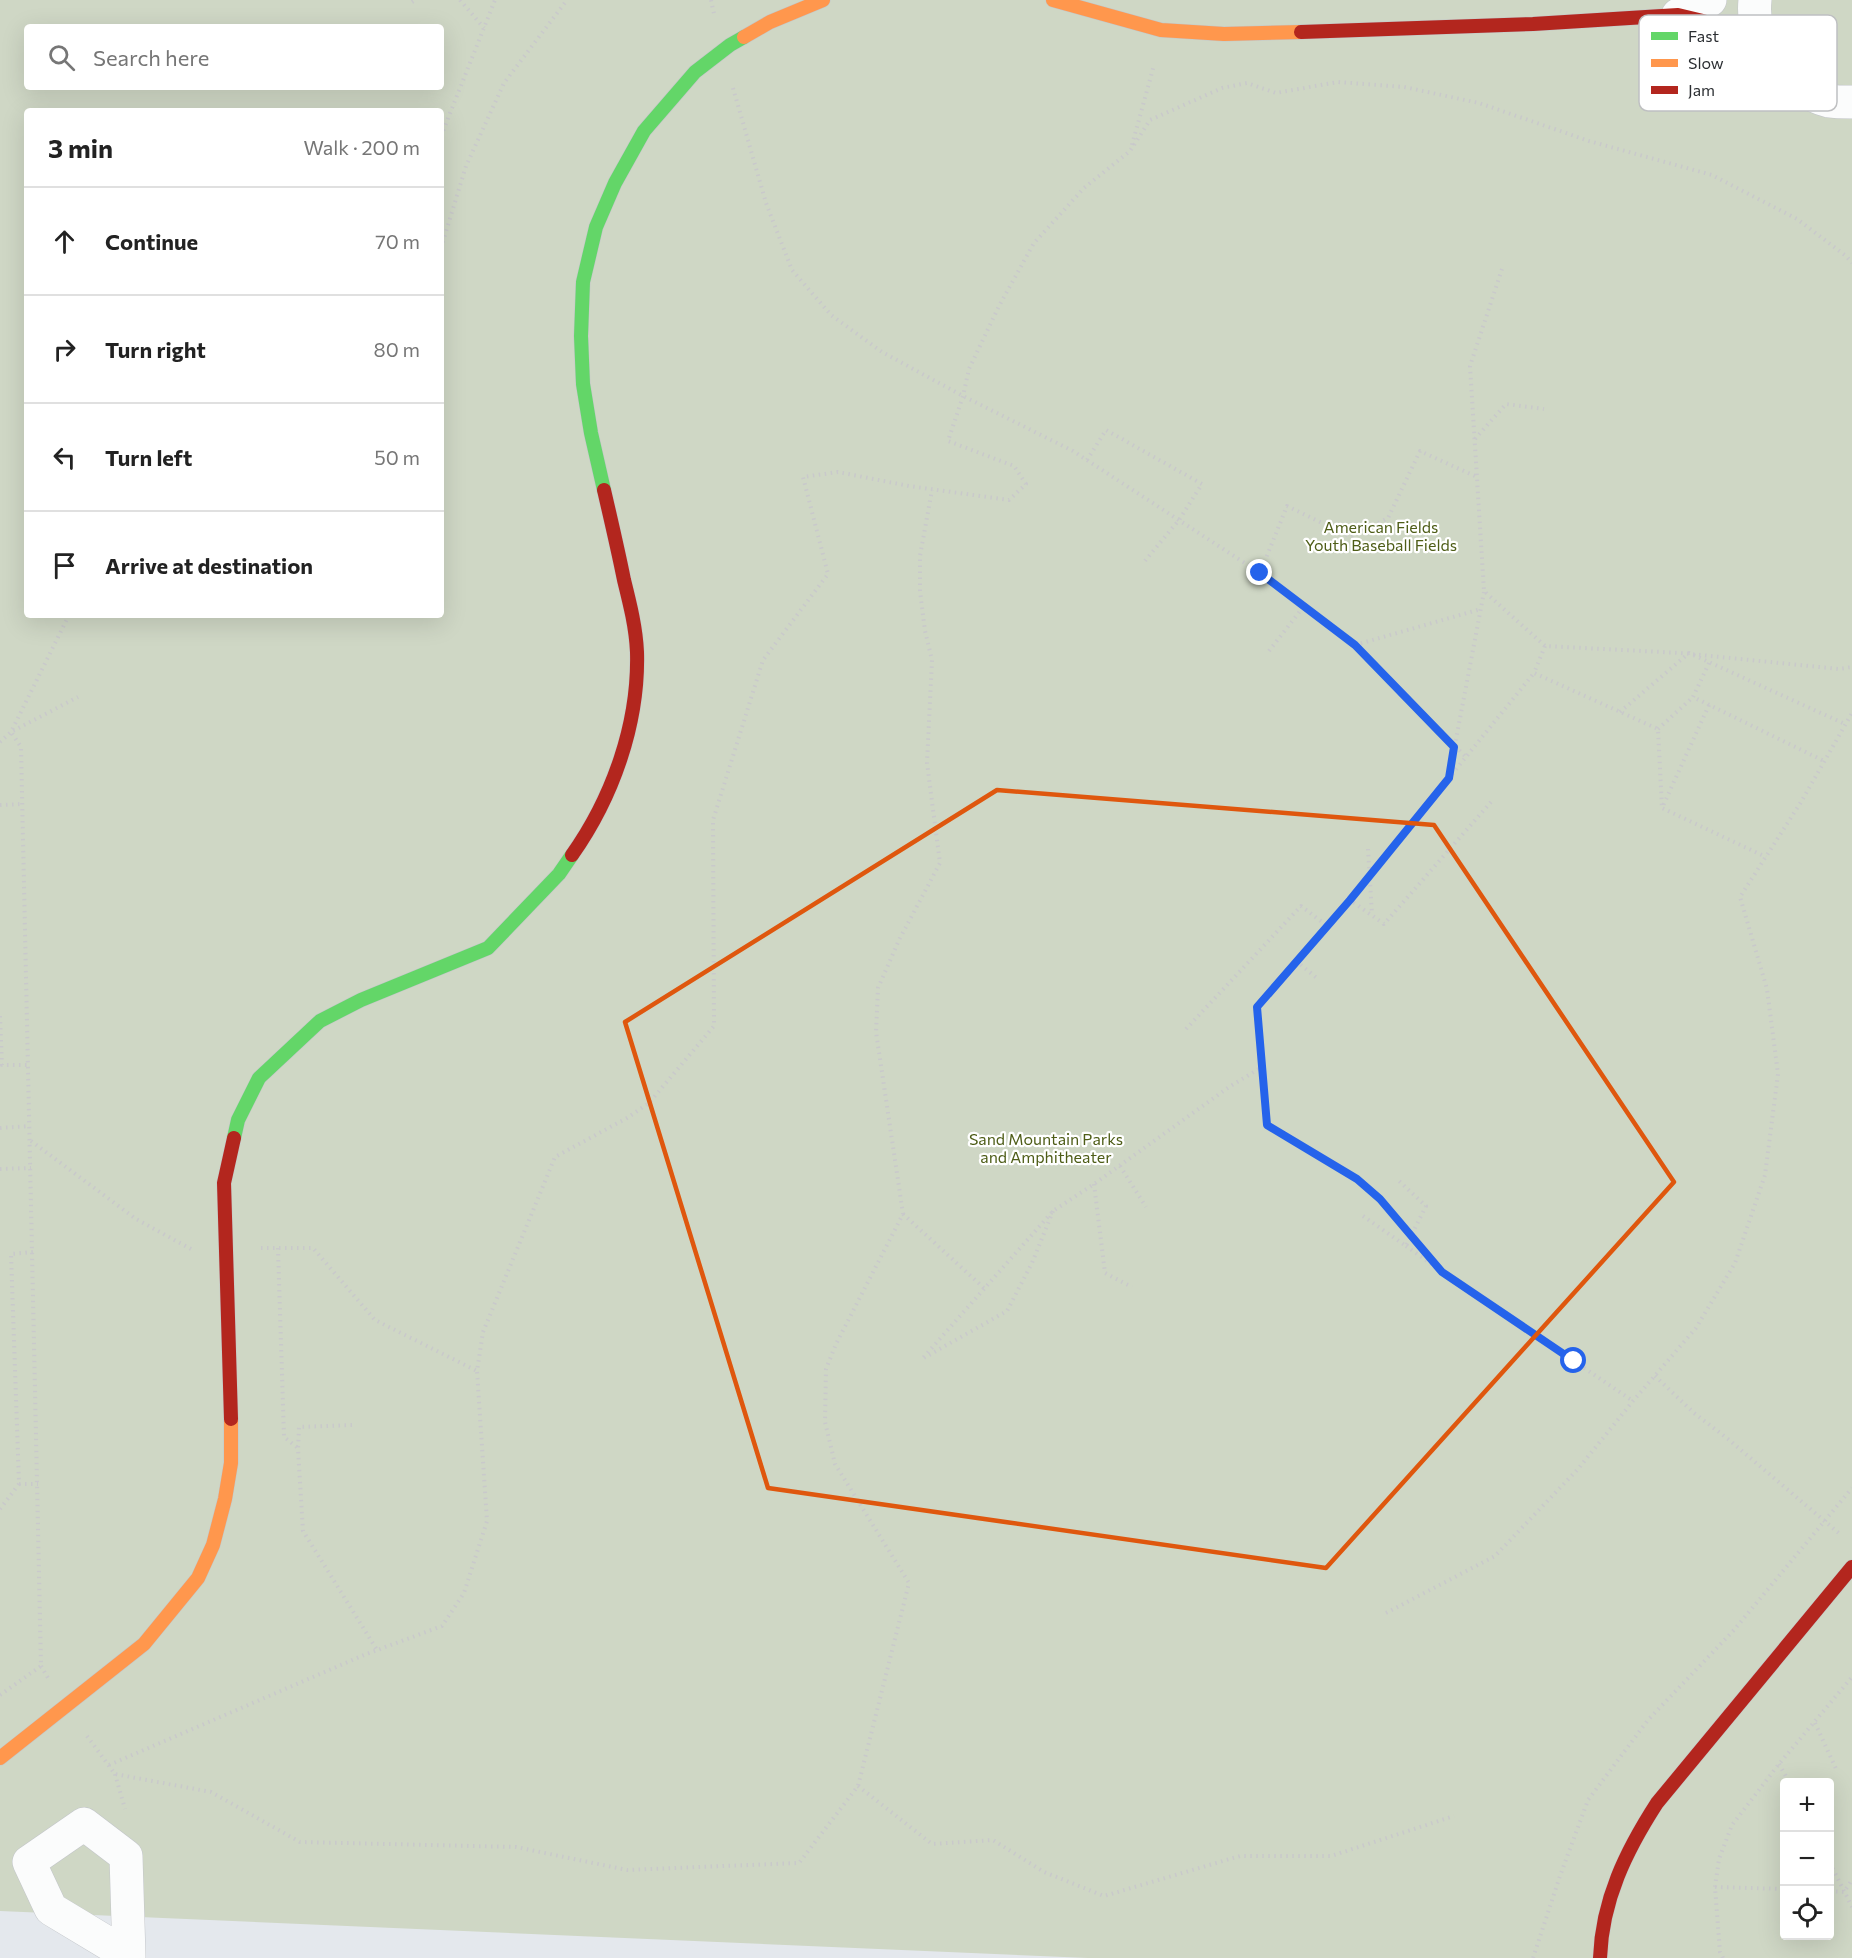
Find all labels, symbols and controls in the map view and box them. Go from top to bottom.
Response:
legend [1639,15,1837,111]
search box [24,24,444,90]
text: Fast [1688,26,1719,45]
icon: search [45,41,78,74]
text: Search here [93,44,209,71]
text: Slow [1688,53,1724,72]
text: Jam [1688,80,1715,99]
text: 3 min [48,132,113,163]
text: Walk · 200 m [303,135,420,159]
icon: ahead [48,225,81,258]
text: Continue [105,228,198,255]
text: 70 m [375,229,420,253]
icon: right [48,333,81,366]
text: Turn right [105,336,206,363]
text: 80 m [374,337,420,361]
icon: left [48,441,81,474]
text: Turn left [105,444,192,471]
text: 50 m [374,445,420,469]
park label: American Fields Youth Baseball Fields [1305,517,1457,554]
icon: arrive [48,549,81,582]
text: Arrive at destination [105,552,313,579]
route end [1246,559,1272,585]
park label: Sand Mountain Parks and Amphitheater [969,1129,1123,1166]
route start [1560,1347,1586,1373]
map controls [1780,1778,1834,1940]
button: + [1780,1778,1834,1832]
button: − [1780,1832,1834,1886]
button: locate [1780,1886,1834,1940]

